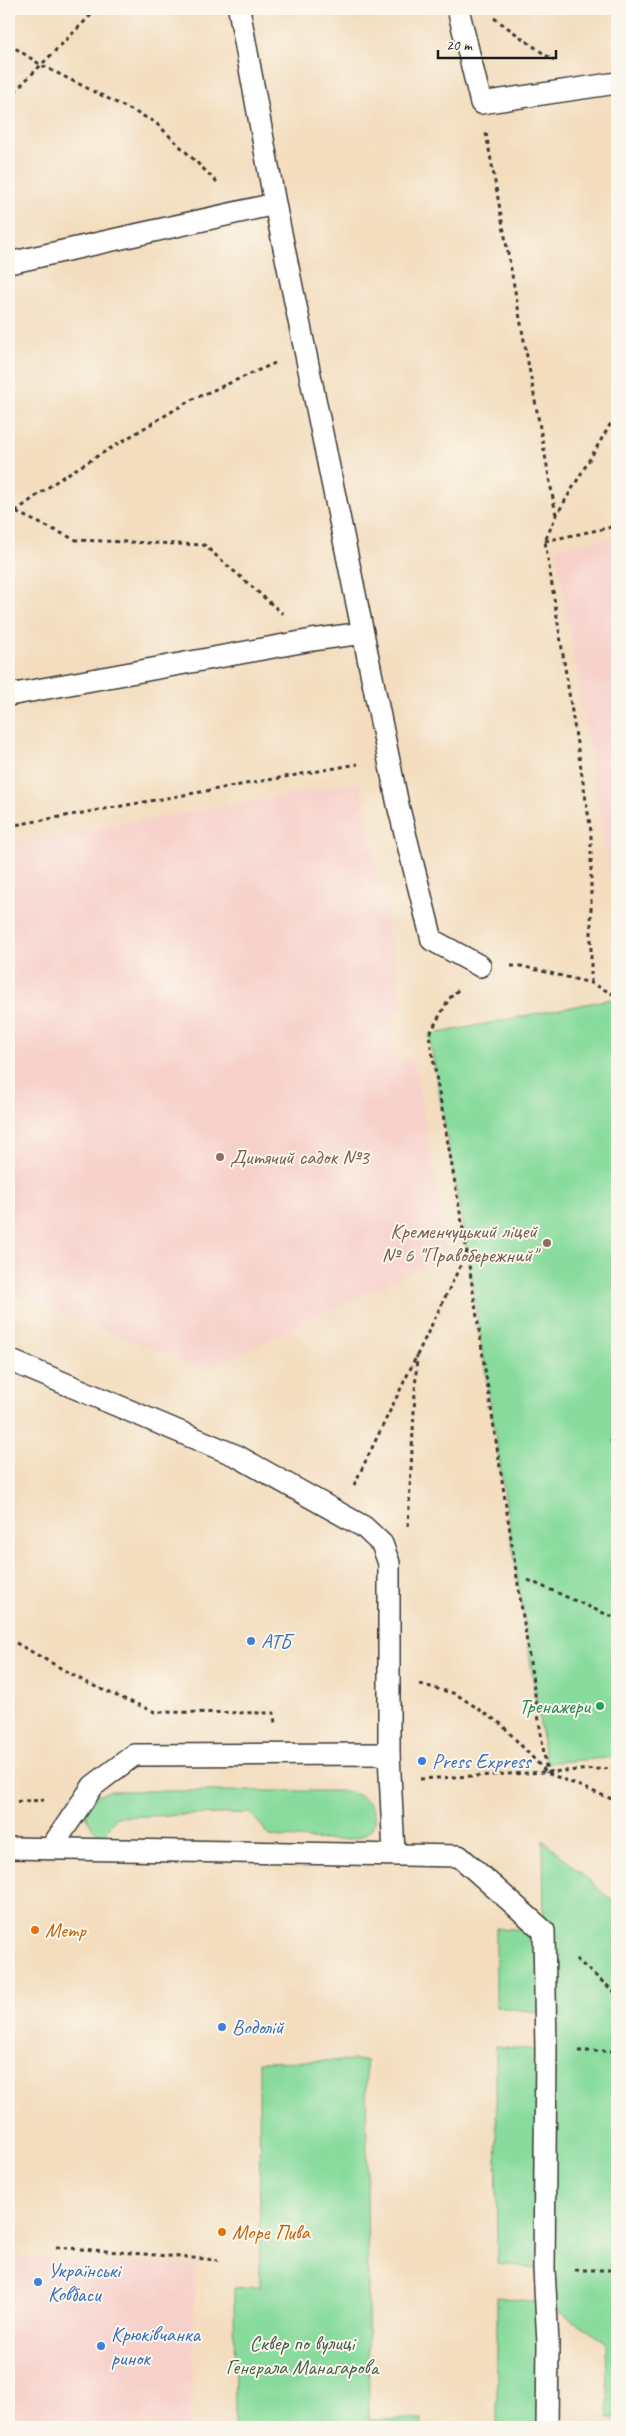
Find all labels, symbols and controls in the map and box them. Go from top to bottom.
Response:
scale bar [438,28,556,60]
text: 20 m [446,36,473,55]
place label: Дитячий садок №3 [230,1144,371,1170]
marker: Дитячий садок №3 [214,1151,226,1163]
place label: Кременчуцький ліцей № 6 "Правобережний" [382,1218,541,1268]
marker: Кременчуцький ліцей № 6 "Правобережний" [541,1237,553,1249]
place label: АТБ [261,1628,295,1654]
marker: АТБ [245,1635,257,1647]
place label: Тренажери [519,1693,591,1719]
marker: Тренажери [594,1700,606,1712]
place label: Press Express [432,1748,533,1774]
marker: Press Express [416,1755,428,1767]
place label: Метр [45,1917,87,1943]
marker: Метр [29,1924,41,1936]
place label: Водолій [232,2014,285,2040]
marker: Водолій [216,2021,228,2033]
place label: Море Пива [232,2219,312,2245]
marker: Море Пива [216,2226,228,2238]
place label: Українські Ковбаси [48,2257,123,2307]
marker: Українські Ковбаси [32,2276,44,2288]
place label: Крюківчанка ринок [111,2321,201,2371]
park label: Сквер по вулиці Генерала Манагарова [226,2330,381,2380]
marker: Крюківчанка ринок [95,2340,107,2352]

